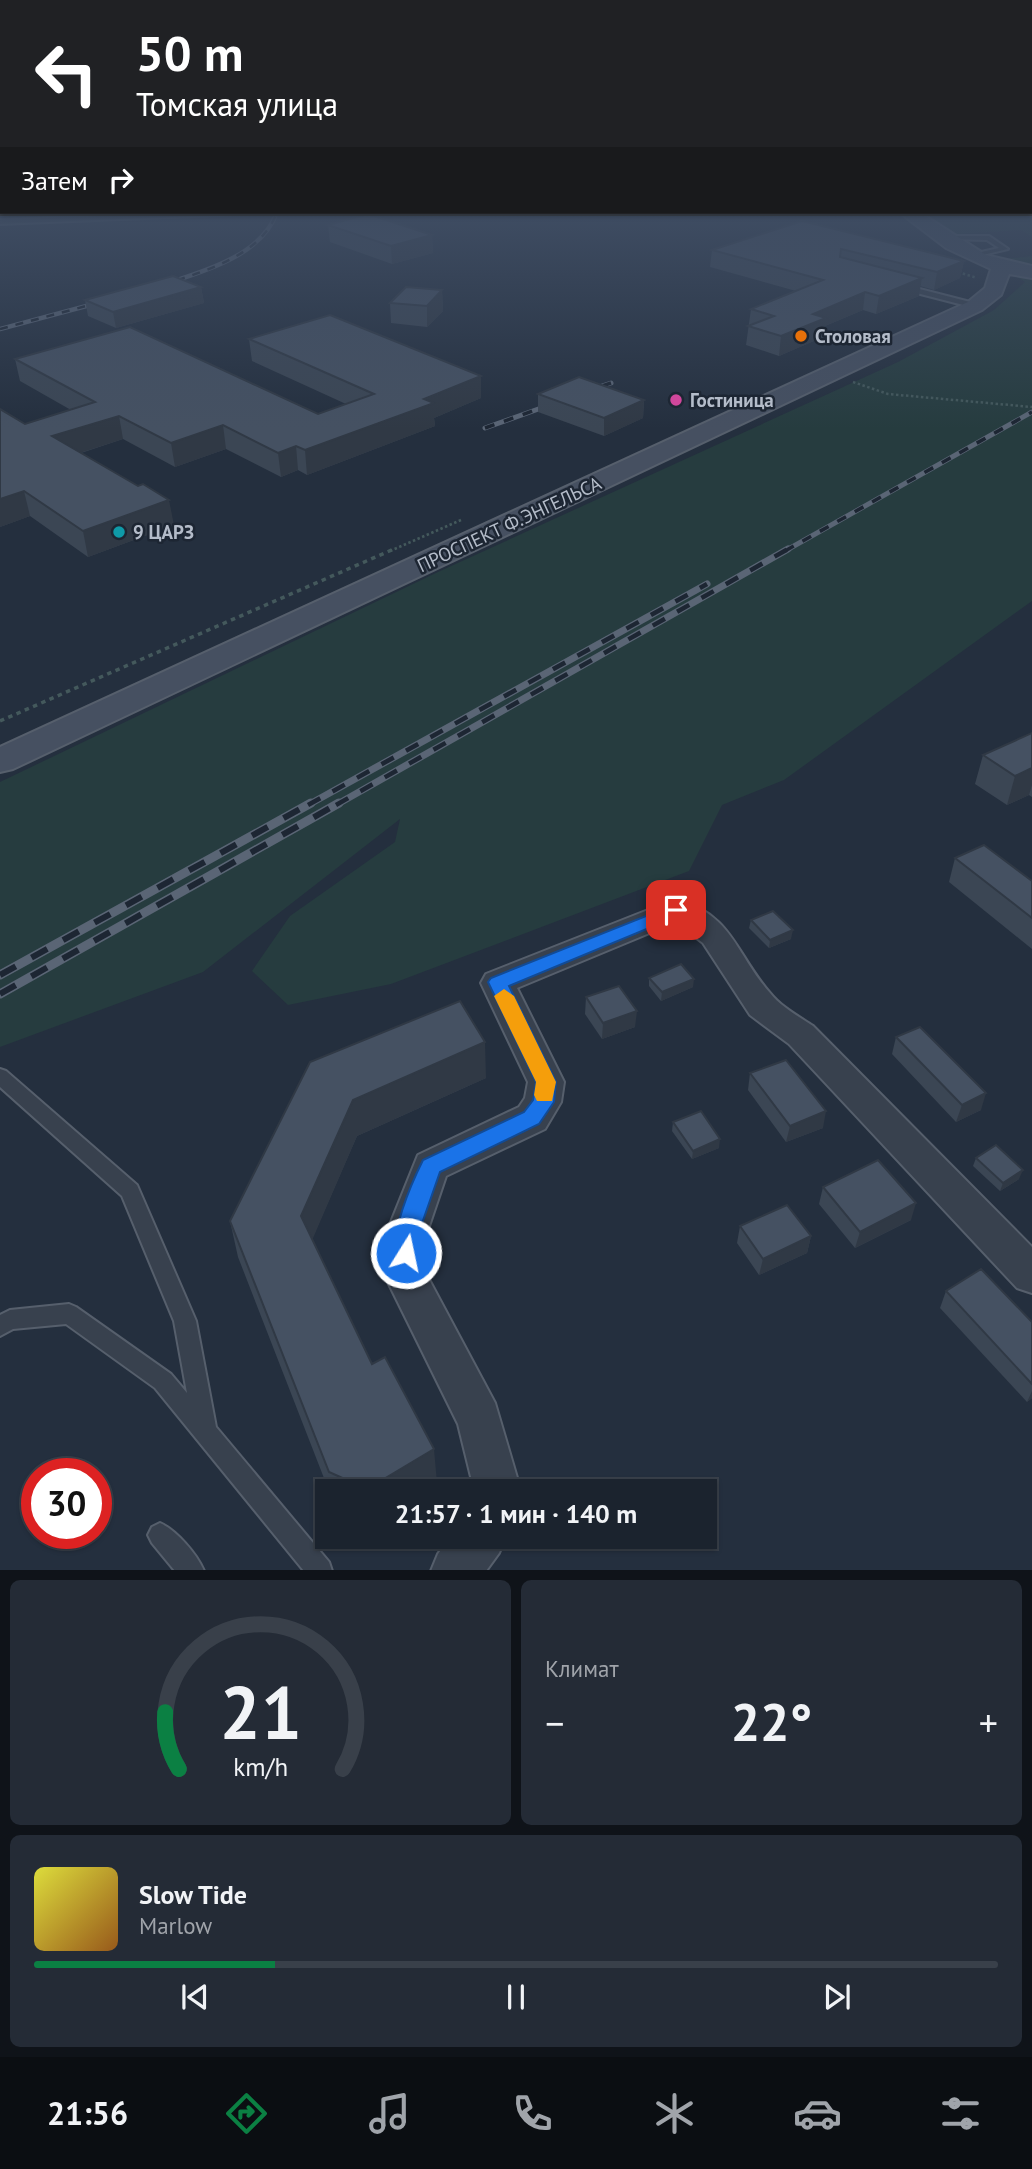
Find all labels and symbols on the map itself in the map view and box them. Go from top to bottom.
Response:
place label: Столовая [815,324,891,348]
marker: Столовая [793,328,809,344]
place label: Гостиница [690,388,774,412]
marker: Гостиница [668,392,684,408]
street label: ПРОСПЕКТ Ф.ЭНГЕЛЬСА [413,471,605,577]
place label: 9 ЦАРЗ [133,520,194,544]
marker: 9 ЦАРЗ [111,524,127,540]
pin [646,880,706,940]
position arrow [369,1216,443,1290]
speed limit sign: 30 [21,1458,112,1549]

